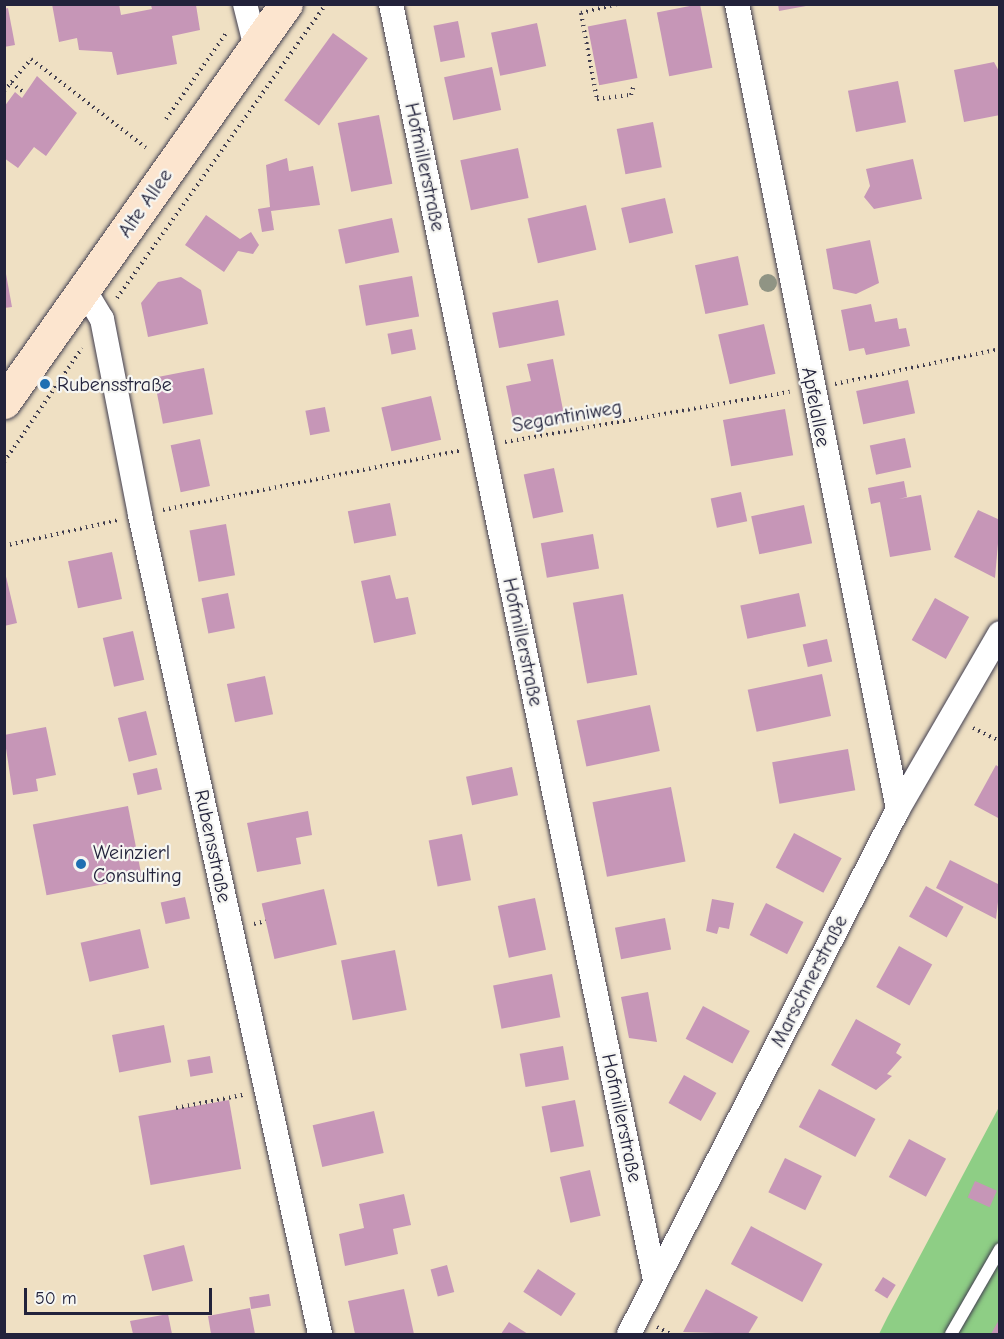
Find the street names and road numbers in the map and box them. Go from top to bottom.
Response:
street label: Hofmillerstraße [400,101,450,233]
street label: Alte Allee [113,164,177,242]
street label: Apfelallee [797,365,835,449]
street label: Segantiniweg [510,395,624,437]
street label: Hofmillerstraße [498,576,548,708]
street label: Rubensstraße [189,787,237,905]
street label: Marschnerstraße [765,911,853,1051]
street label: Hofmillerstraße [597,1052,647,1184]

